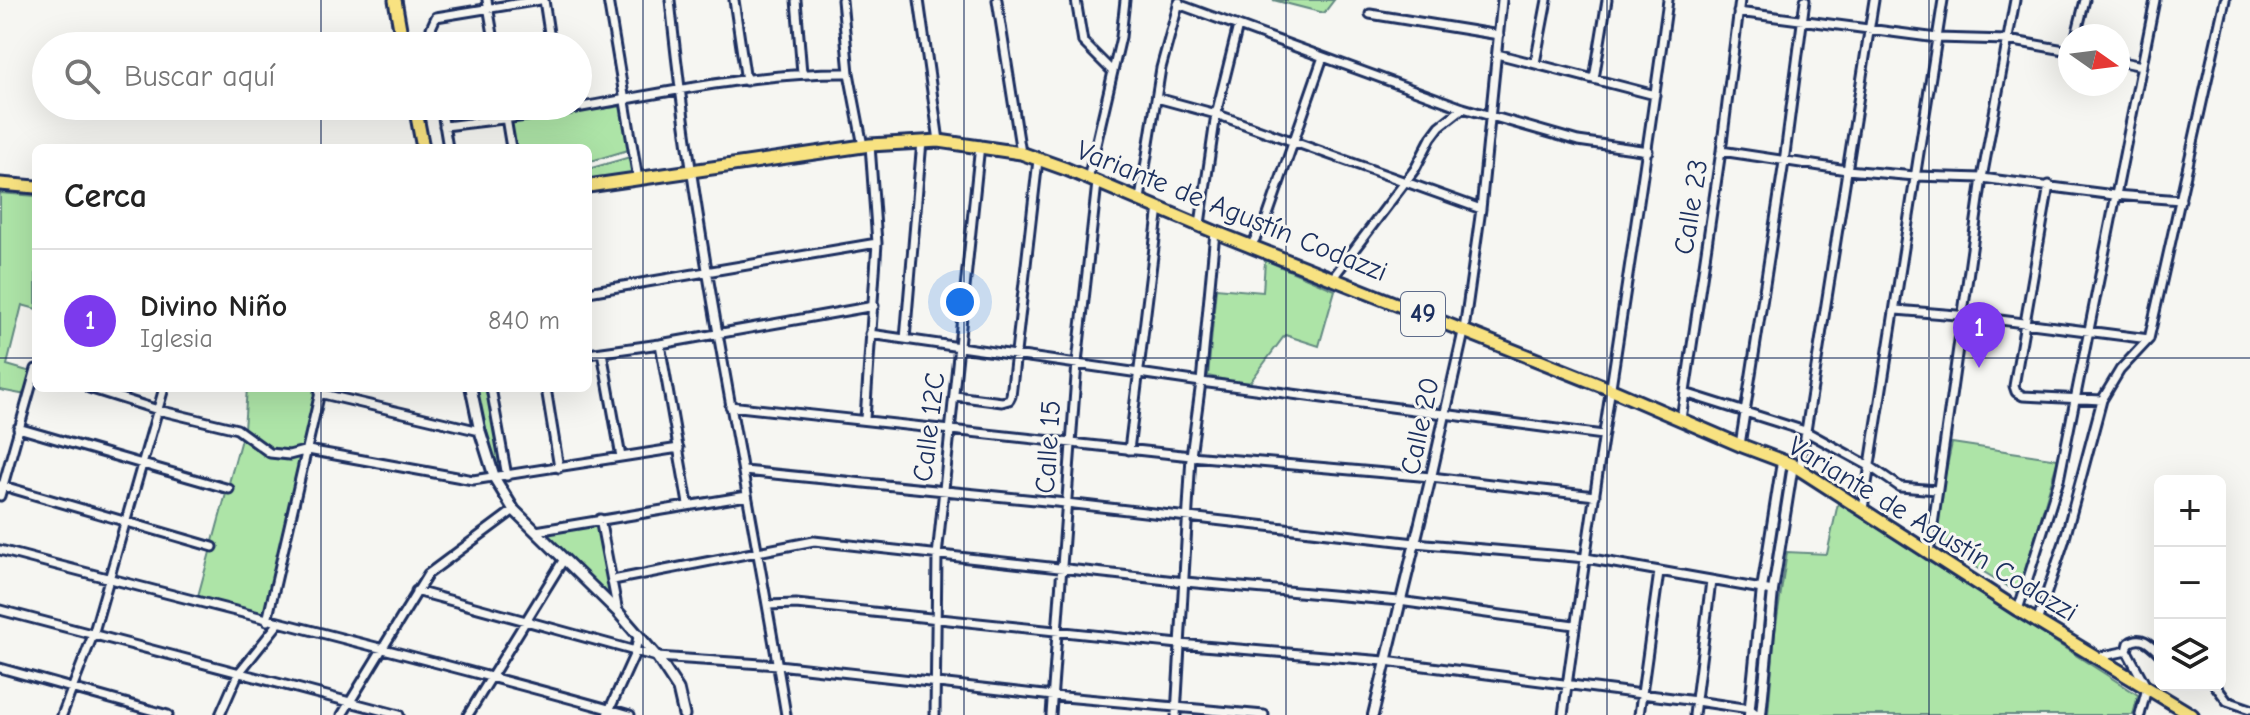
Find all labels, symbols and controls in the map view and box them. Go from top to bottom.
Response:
north arrow [2058,24,2130,96]
search box [32,32,592,120]
icon: search [60,54,104,98]
text: Buscar aquí [124,59,275,94]
street label: Variante de Agustín Codazzi [1072,134,1392,288]
street label: Calle 23 [1668,157,1714,257]
text: Cerca [64,176,147,216]
your location [940,282,980,322]
text: Divino Niño [140,289,287,324]
road number: 49 [1401,292,1445,336]
pin: 1 [1953,302,2005,368]
text: 1 [85,306,95,336]
text: 840 m [488,306,560,336]
text: Iglesia [140,324,213,354]
street label: Calle 12C [906,370,952,484]
street label: Calle 20 [1394,374,1446,478]
street label: Calle 15 [1029,399,1067,495]
street label: Variante de Agustín Codazzi [1782,430,2084,628]
map controls [2154,475,2226,691]
button: + [2154,475,2226,547]
button: − [2154,547,2226,619]
button: layers [2154,619,2226,691]

